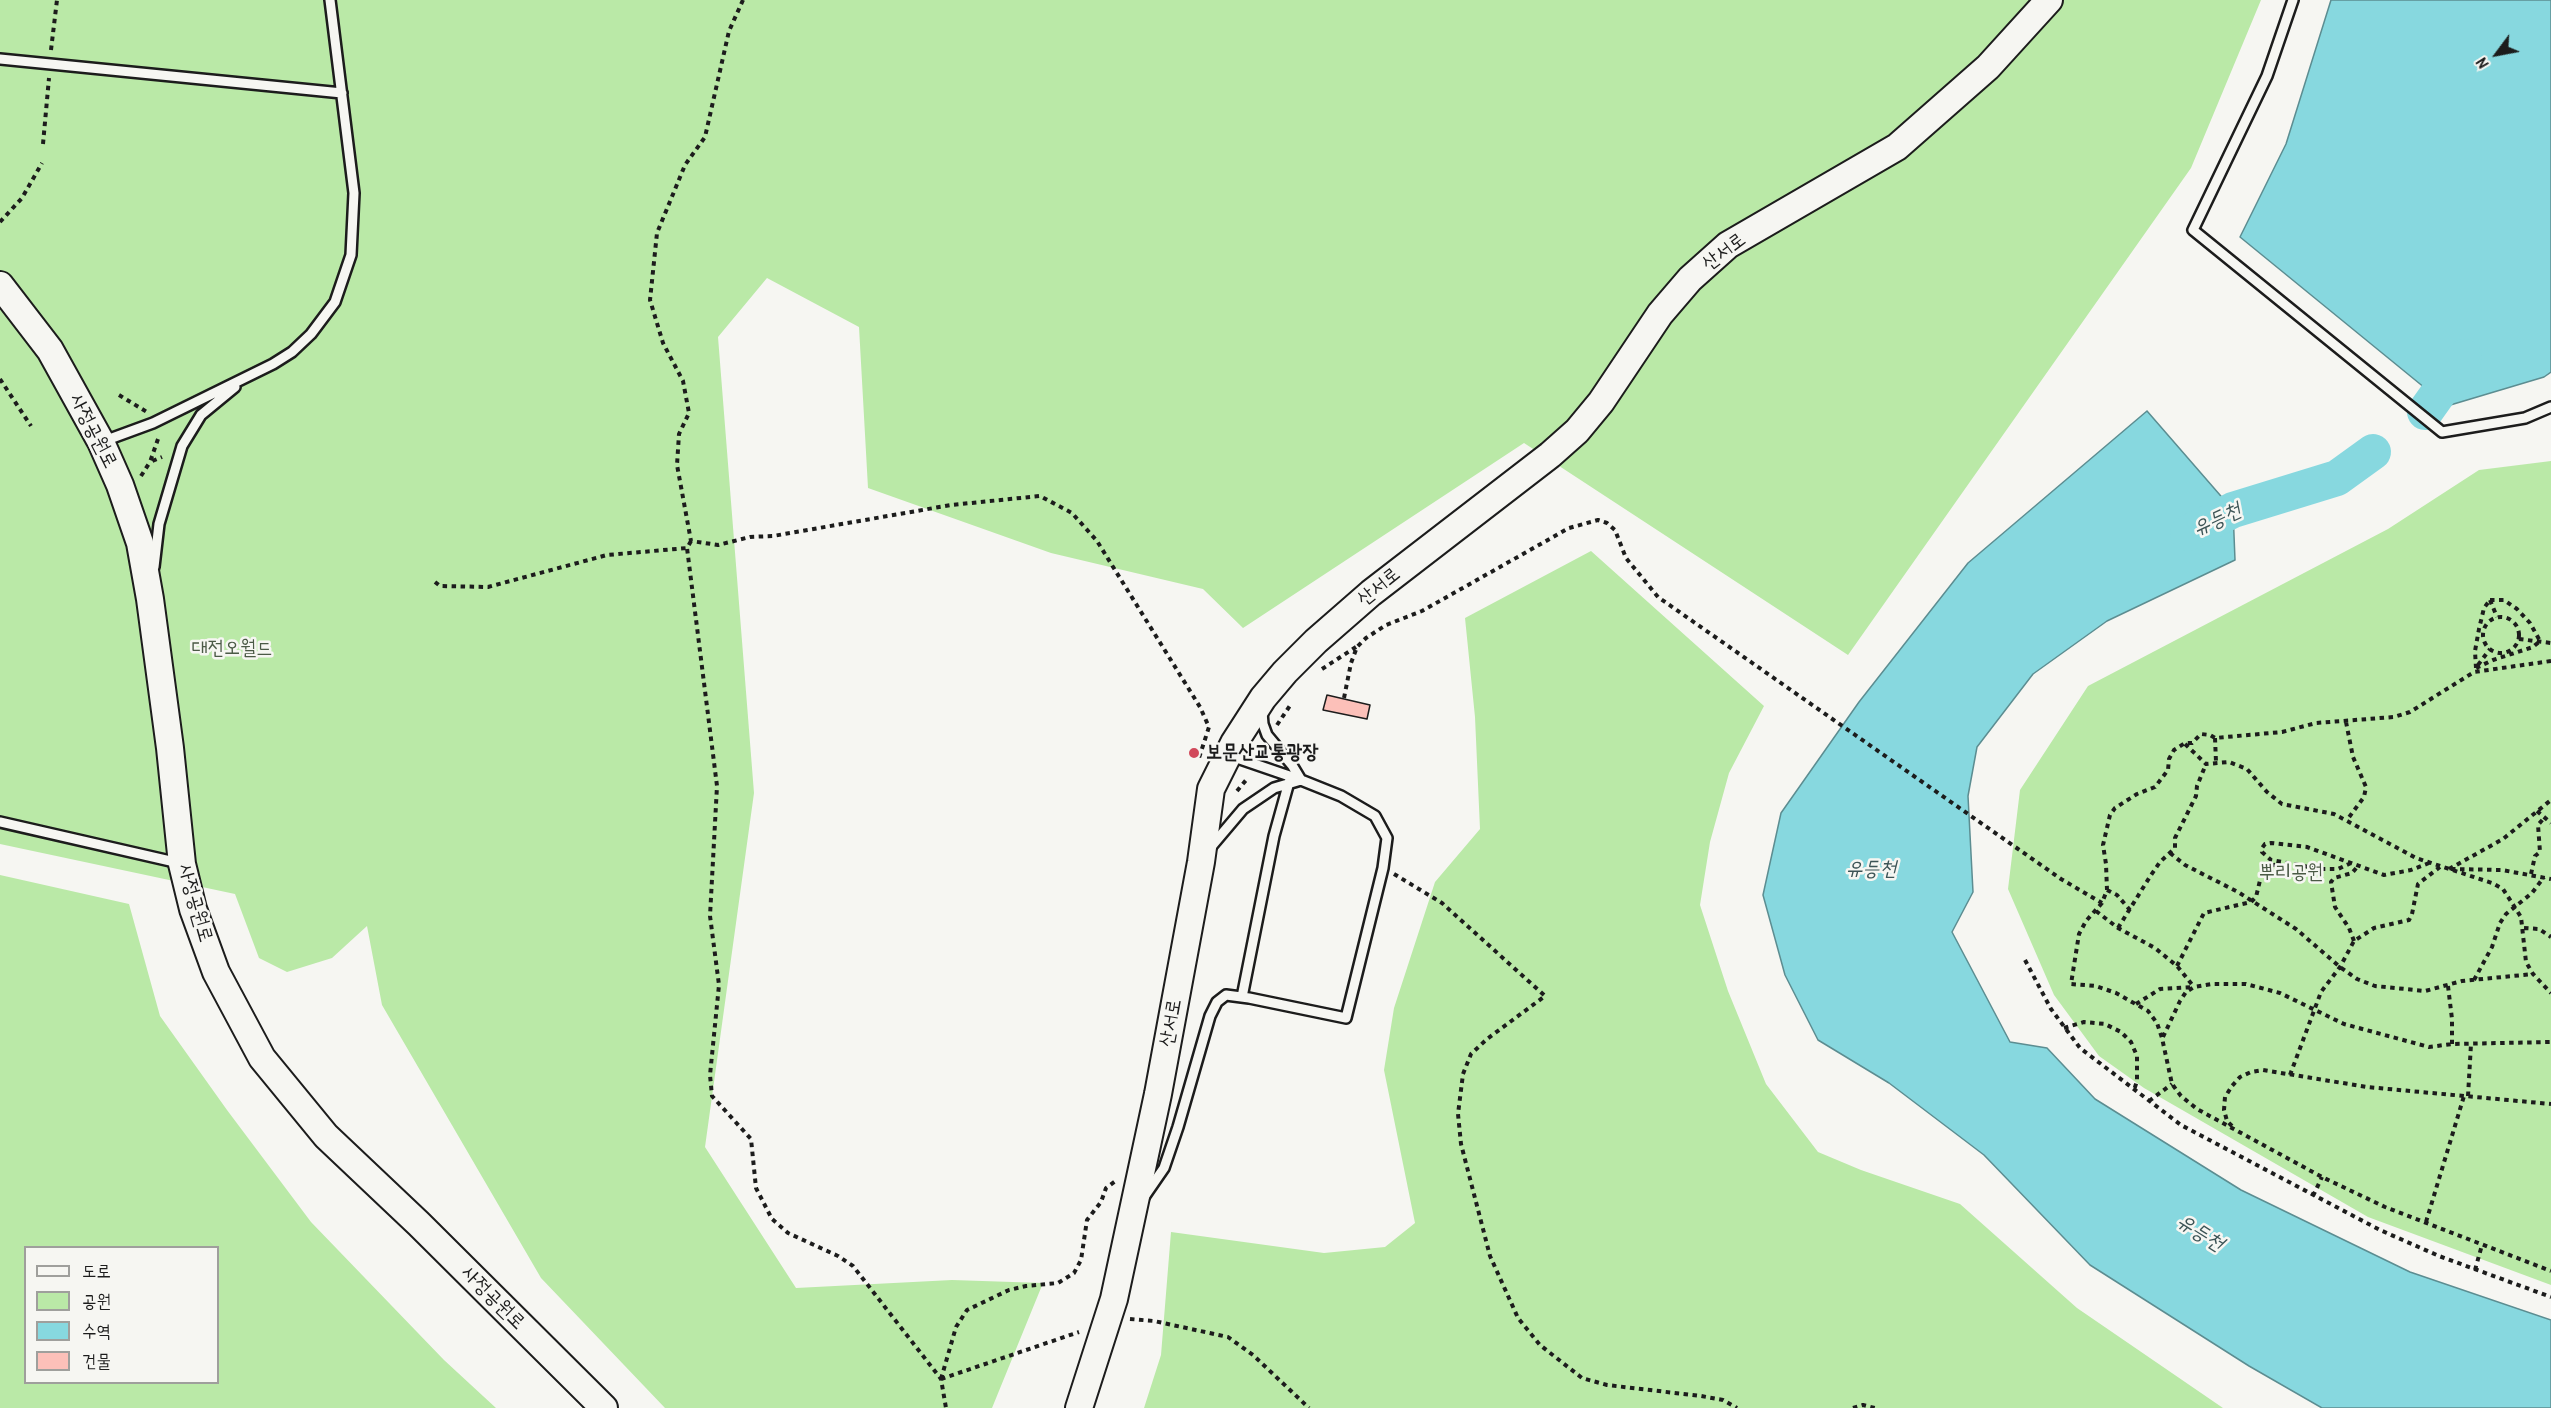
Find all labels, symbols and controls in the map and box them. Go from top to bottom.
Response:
north arrow [2467,24,2527,84]
text: N [2470,54,2493,73]
street label: 산서로 [1697,228,1751,276]
street label: 사정공원로 [64,390,122,472]
water label: 유등천 [2189,498,2245,542]
street label: 산서로 [1353,562,1405,612]
park label: 대전오월드 [192,637,272,661]
place label: 보문산교통광장 [1206,741,1319,765]
marker: 보문산교통광장 [1187,746,1201,760]
water label: 유등천 [1846,856,1896,882]
street label: 사정공원로 [172,861,218,945]
park label: 뿌리공원 [2259,861,2323,885]
street label: 산서로 [1155,997,1187,1049]
water label: 유등천 [2172,1209,2228,1257]
legend [24,1246,219,1384]
text: 도로 [82,1258,111,1283]
street label: 사정공원로 [456,1261,530,1335]
text: 공원 [82,1288,111,1313]
text: 수역 [82,1318,111,1343]
text: 건물 [82,1348,111,1373]

